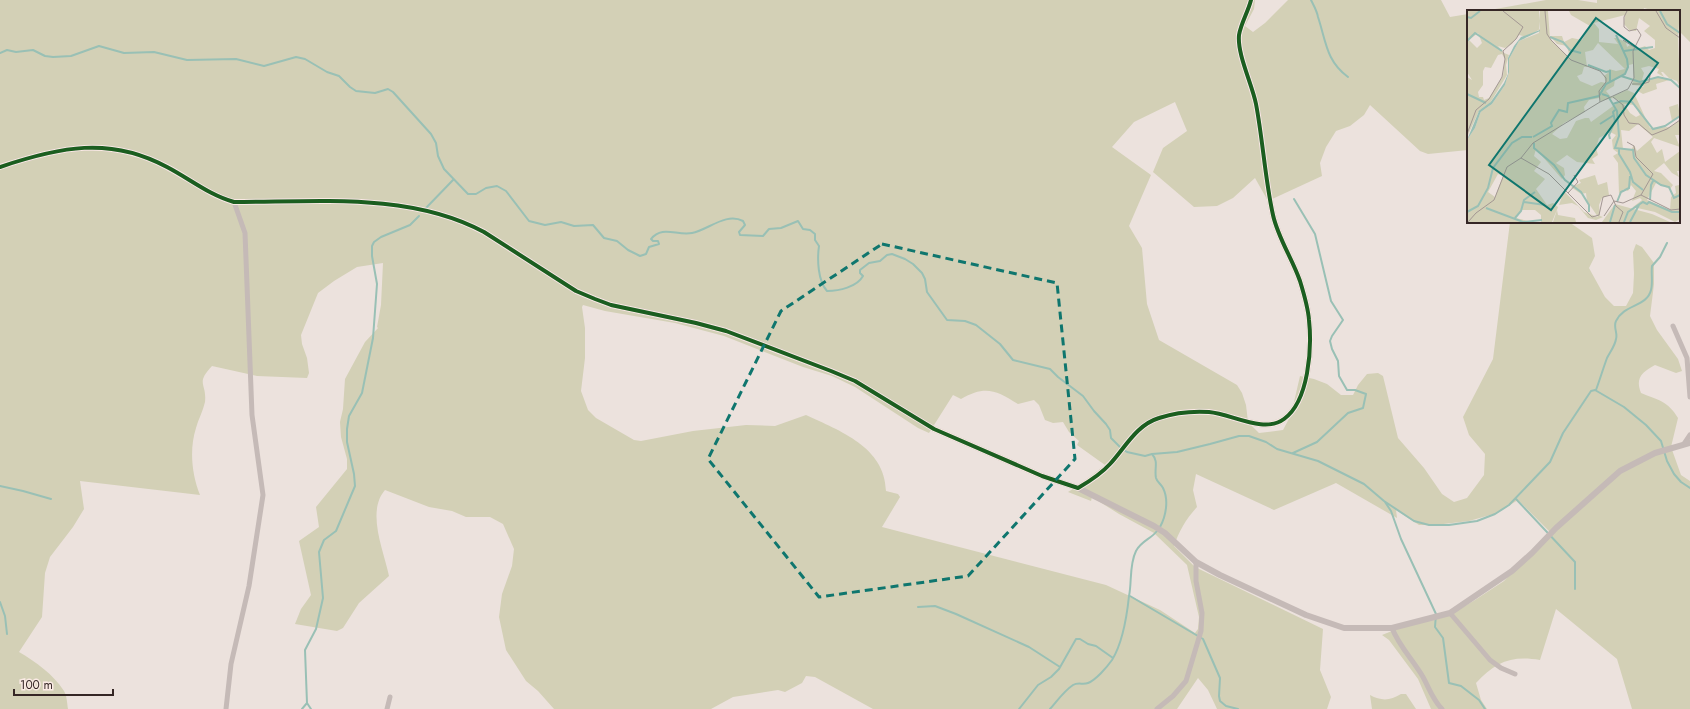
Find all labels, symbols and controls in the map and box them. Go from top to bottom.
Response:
inset map [1467,10,1680,223]
scale bar [14,671,113,697]
text: 100 m [20,676,53,694]

